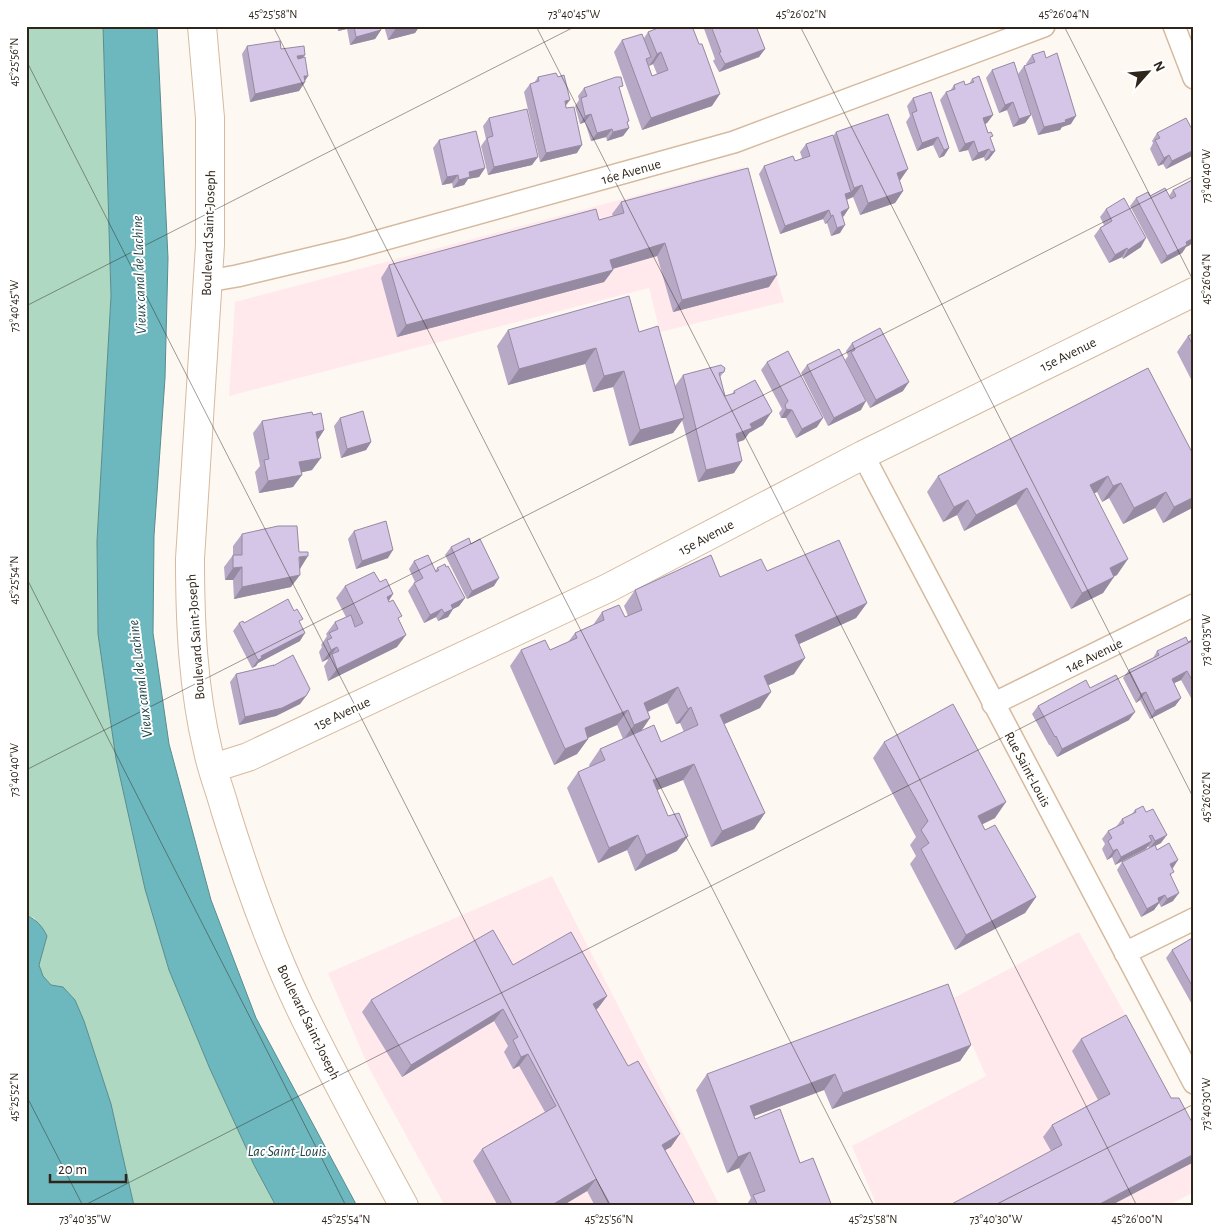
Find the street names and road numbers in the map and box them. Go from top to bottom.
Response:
street label: 16e Avenue [600,157,663,187]
street label: Boulevard Saint-Joseph [200,170,218,296]
street label: 15e Avenue [1038,335,1099,374]
street label: 15e Avenue [677,518,736,558]
street label: Boulevard Saint-Joseph [185,574,207,700]
street label: 14e Avenue [1064,636,1125,676]
street label: 15e Avenue [312,695,373,733]
street label: Rue Saint-Louis [1001,729,1053,809]
street label: Boulevard Saint-Joseph [274,963,342,1082]

